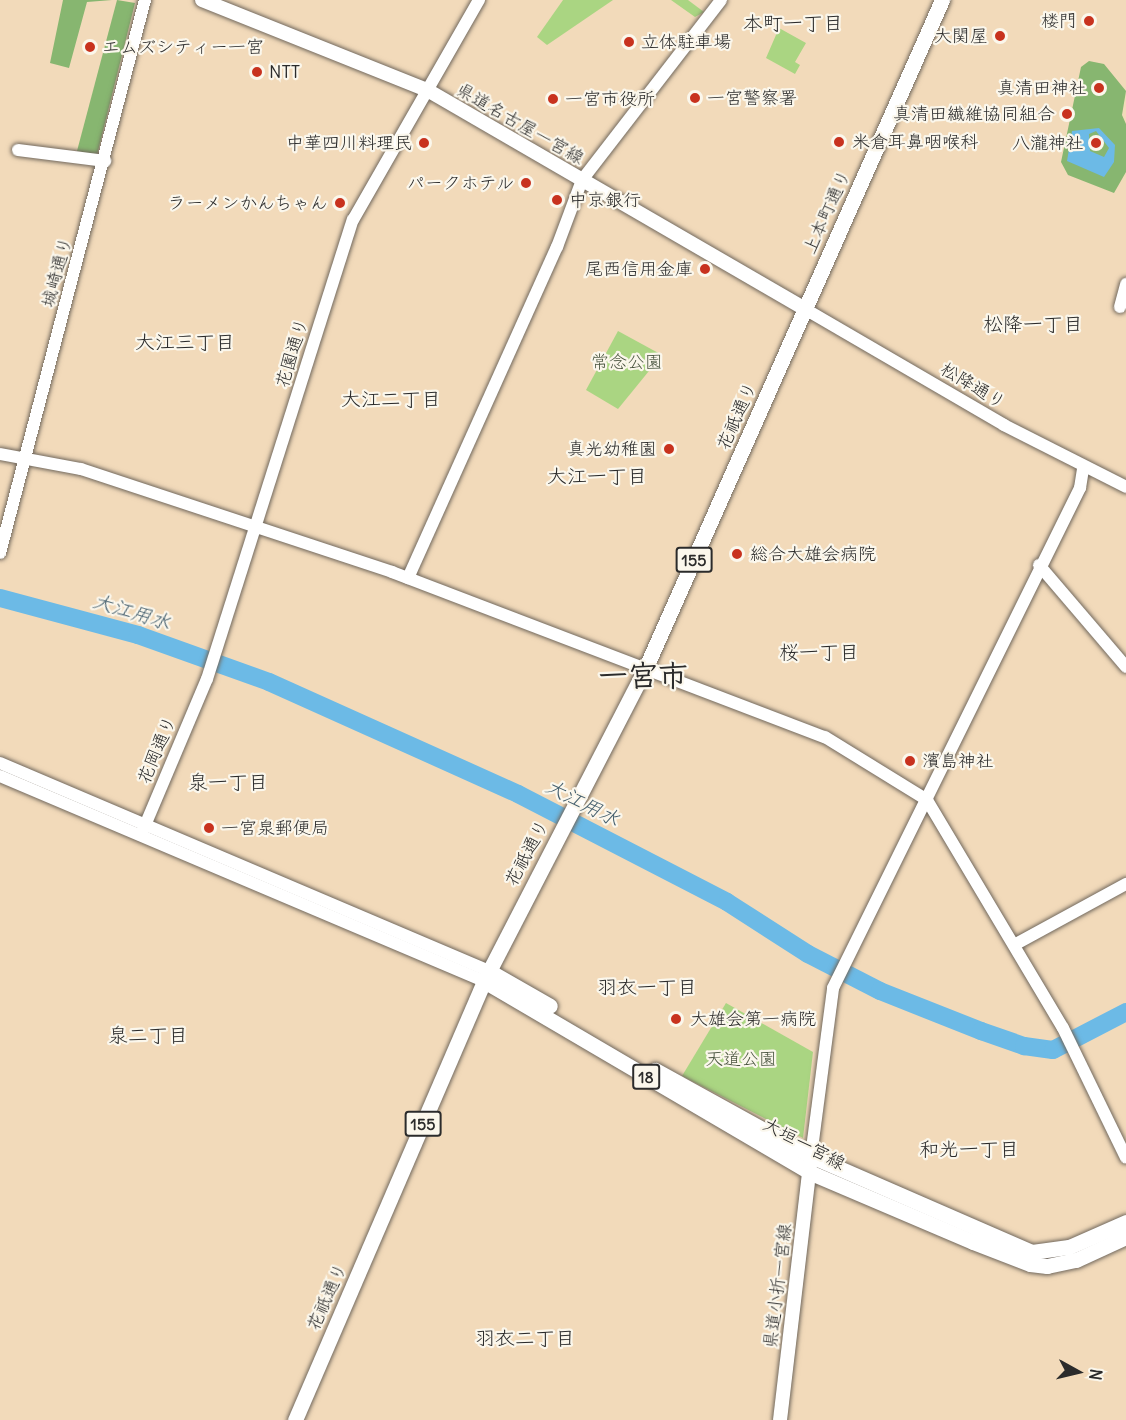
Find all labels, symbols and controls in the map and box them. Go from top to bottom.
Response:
district label: 本町一丁目 [743,10,843,34]
place label: 楼門 [1041,10,1077,32]
marker: 楼門 [1082,14,1096,28]
place label: 大関屋 [934,25,988,47]
marker: 大関屋 [993,29,1007,43]
place label: 立体駐車場 [641,31,731,53]
marker: 立体駐車場 [622,35,636,49]
place label: エムズシティー一宮 [102,36,264,58]
marker: エムズシティー一宮 [83,40,97,54]
place label: NTT [269,61,300,83]
marker: NTT [250,65,264,79]
place label: 真清田神社 [997,77,1087,99]
street label: 県道名古屋一宮線 [452,79,588,169]
marker: 真清田神社 [1092,81,1106,95]
place label: 一宮警察署 [707,87,797,109]
place label: 一宮市役所 [565,88,655,110]
marker: 一宮警察署 [688,91,702,105]
marker: 一宮市役所 [546,92,560,106]
place label: 真清田繊維協同組合 [893,103,1055,125]
marker: 真清田繊維協同組合 [1060,107,1074,121]
place label: 米倉耳鼻咽喉科 [852,131,978,153]
place label: 中華四川料理民 [286,132,412,154]
place label: 八瀧神社 [1012,132,1084,154]
marker: 米倉耳鼻咽喉科 [830,133,848,151]
marker: 中華四川料理民 [417,136,431,150]
marker: 八瀧神社 [1089,136,1103,150]
street label: 上本町通り [799,166,855,258]
place label: パークホテル [406,172,514,194]
marker: パークホテル [519,176,533,190]
place label: 中京銀行 [569,189,641,211]
place label: ラーメンかんちゃん [166,192,328,214]
marker: 中京銀行 [550,193,564,207]
marker: ラーメンかんちゃん [333,196,347,210]
street label: 城崎通り [37,234,77,310]
place label: 尾西信用金庫 [585,258,693,280]
marker: 尾西信用金庫 [698,262,712,276]
district label: 松降一丁目 [983,311,1083,335]
street label: 花園通り [271,315,313,391]
district label: 大江三丁目 [135,329,235,353]
park label: 常念公園 [591,351,663,373]
street label: 松降通り [937,358,1009,414]
street label: 花祇通り [712,379,762,453]
district label: 大江二丁目 [341,386,441,410]
place label: 真光幼稚園 [567,438,657,460]
marker: 真光幼稚園 [662,442,676,456]
district label: 大江一丁目 [547,463,647,487]
place label: 総合大雄会病院 [750,543,876,565]
marker: 総合大雄会病院 [728,545,746,563]
road number: 155 [674,547,714,573]
water label: 大江用水 [90,588,174,634]
district label: 桜一丁目 [779,639,859,663]
district label: 一宮市 [598,657,688,693]
street label: 花岡通り [133,713,181,787]
place label: 濱島神社 [922,750,994,772]
marker: 濱島神社 [903,754,917,768]
district label: 泉一丁目 [188,769,268,793]
water label: 大江用水 [542,773,624,831]
street label: 花祇通り [501,816,553,890]
place label: 一宮泉郵便局 [221,817,329,839]
marker: 一宮泉郵便局 [202,821,216,835]
district label: 羽衣一丁目 [597,974,697,998]
place label: 大雄会第一病院 [690,1008,816,1030]
marker: 大雄会第一病院 [667,1010,685,1028]
district label: 泉二丁目 [108,1022,188,1046]
park label: 天道公園 [705,1048,777,1070]
road number: 18 [631,1064,661,1090]
road number: 155 [404,1111,442,1137]
street label: 大垣一宮線 [759,1113,849,1175]
district label: 和光一丁目 [919,1136,1019,1160]
street label: 県道小折一宮線 [760,1222,796,1350]
street label: 花祇通り [302,1260,352,1334]
district label: 羽衣二丁目 [475,1325,575,1349]
north arrow [1048,1342,1108,1402]
text: N [1085,1368,1106,1381]

